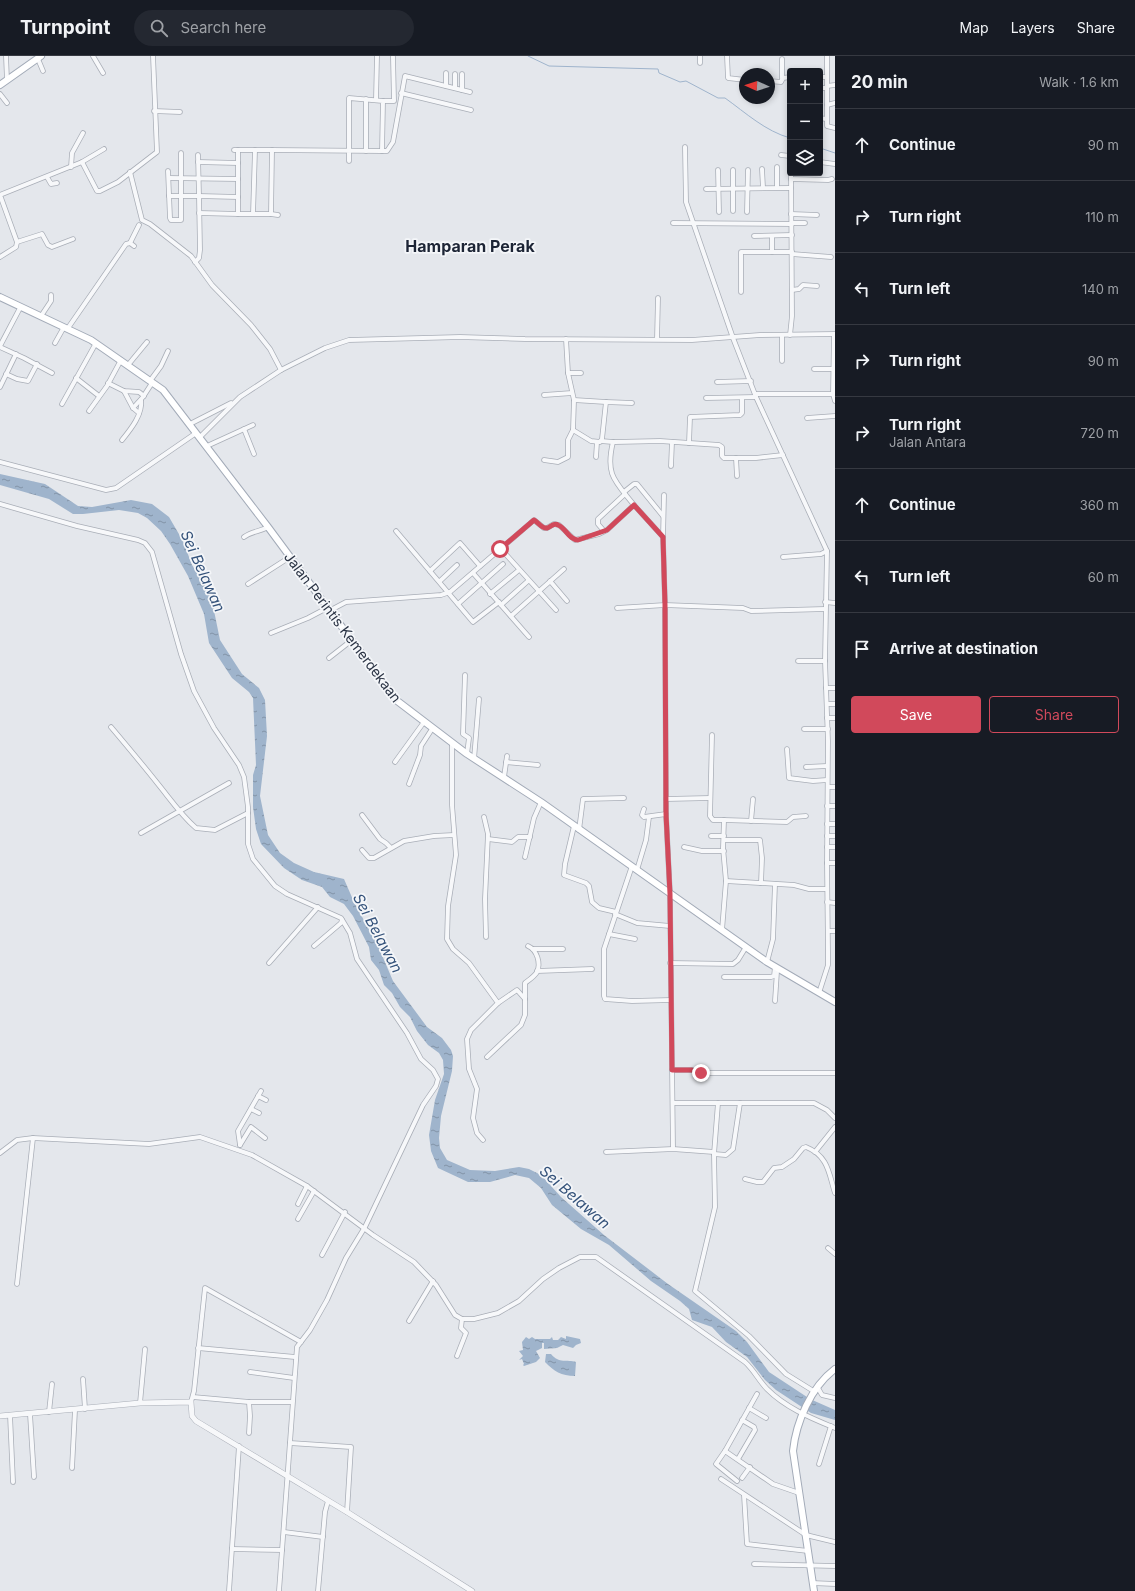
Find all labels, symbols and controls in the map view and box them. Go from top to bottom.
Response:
search box [134,10,414,46]
text: Turnpoint [20,16,110,39]
icon: search [148,17,170,39]
text: Search here [180,18,266,37]
text: Map [960,19,989,36]
text: Layers [1011,19,1055,36]
text: Share [1077,19,1115,36]
north arrow [739,68,775,104]
map controls [787,68,823,176]
button: + [787,68,823,104]
text: 20 min [851,72,908,92]
text: Walk · 1.6 km [1039,74,1119,90]
button: − [787,104,823,140]
icon: ahead [851,134,873,156]
text: Continue [889,135,956,154]
text: 90 m [1088,137,1119,153]
button: layers [787,140,823,176]
icon: right [851,206,873,228]
text: Turn right [889,207,961,226]
text: 110 m [1085,209,1119,225]
district label: Hamparan Perak [405,236,535,256]
icon: left [851,278,873,300]
text: Turn left [889,279,950,298]
text: 140 m [1082,281,1119,297]
icon: right [851,350,873,372]
text: Turn right [889,351,961,370]
text: 90 m [1088,353,1119,369]
text: Turn right [889,415,961,434]
icon: right [851,422,873,444]
text: 720 m [1080,425,1119,441]
text: Jalan Antara [889,434,966,450]
icon: ahead [851,494,873,516]
text: Continue [889,495,956,514]
text: 360 m [1080,497,1119,513]
water label: Sei Belawan [177,527,230,615]
route start [491,540,509,558]
street label: Jalan Perintis Kemerdekaan [281,549,405,705]
icon: left [851,566,873,588]
text: Turn left [889,567,950,586]
text: 60 m [1088,569,1119,585]
icon: arrive [851,638,873,660]
text: Arrive at destination [889,639,1038,658]
button: Save [851,696,981,733]
button: Share [989,696,1119,733]
water label: Sei Belawan [349,890,407,976]
route end [692,1064,710,1082]
water label: Sei Belawan [536,1161,614,1233]

